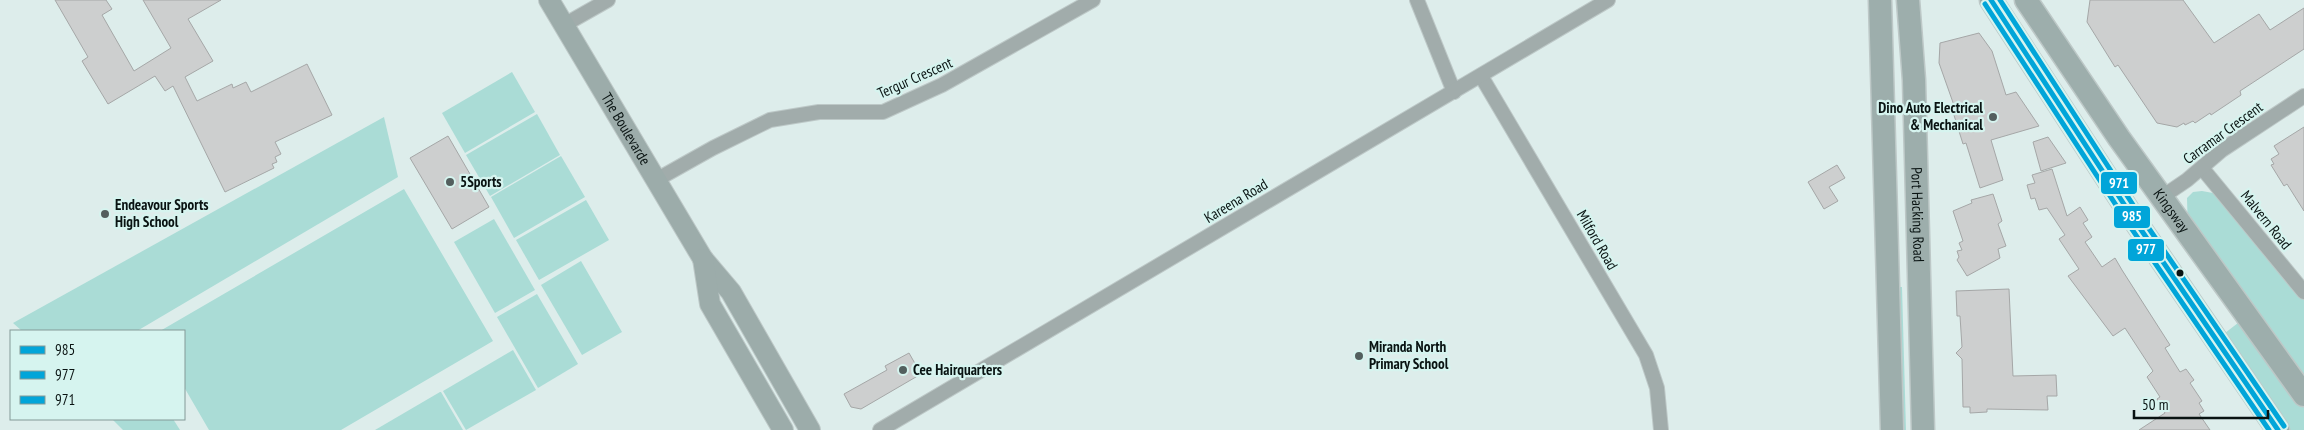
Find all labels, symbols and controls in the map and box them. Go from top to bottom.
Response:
street label: Tergur Crescent [874,53,955,102]
street label: The Boulevarde [597,89,655,168]
street label: Carramar Crescent [2179,97,2266,168]
place label: Dino Auto Electrical & Mechanical [1878,98,1983,134]
marker: Dino Auto Electrical & Mechanical [1987,111,1999,123]
street label: Port Hacking Road [1907,167,1929,262]
line badge: 971 [2100,171,2138,195]
place label: 5Sports [460,172,502,191]
street label: Kareena Road [1200,174,1271,227]
text: 971 [2109,174,2129,192]
marker: 5Sports [444,176,456,188]
street label: Kingsway [2150,185,2194,236]
street label: Malvern Road [2237,186,2296,253]
place label: Endeavour Sports High School [115,195,209,231]
line badge: 985 [2113,205,2151,229]
street label: Milford Road [1573,206,1622,273]
text: 985 [2122,207,2142,225]
marker: Endeavour Sports High School [99,208,111,220]
line badge: 977 [2127,238,2165,262]
text: 977 [2136,240,2156,258]
unlabelled marker [2175,268,2185,278]
legend [10,330,185,420]
place label: Miranda North Primary School [1369,337,1449,373]
text: 985 [55,340,75,359]
marker: Miranda North Primary School [1353,350,1365,362]
place label: Cee Hairquarters [913,360,1002,379]
marker: Cee Hairquarters [897,364,909,376]
text: 977 [55,365,75,384]
scale bar [2134,388,2268,420]
text: 971 [55,390,75,409]
text: 50 m [2142,395,2168,414]

